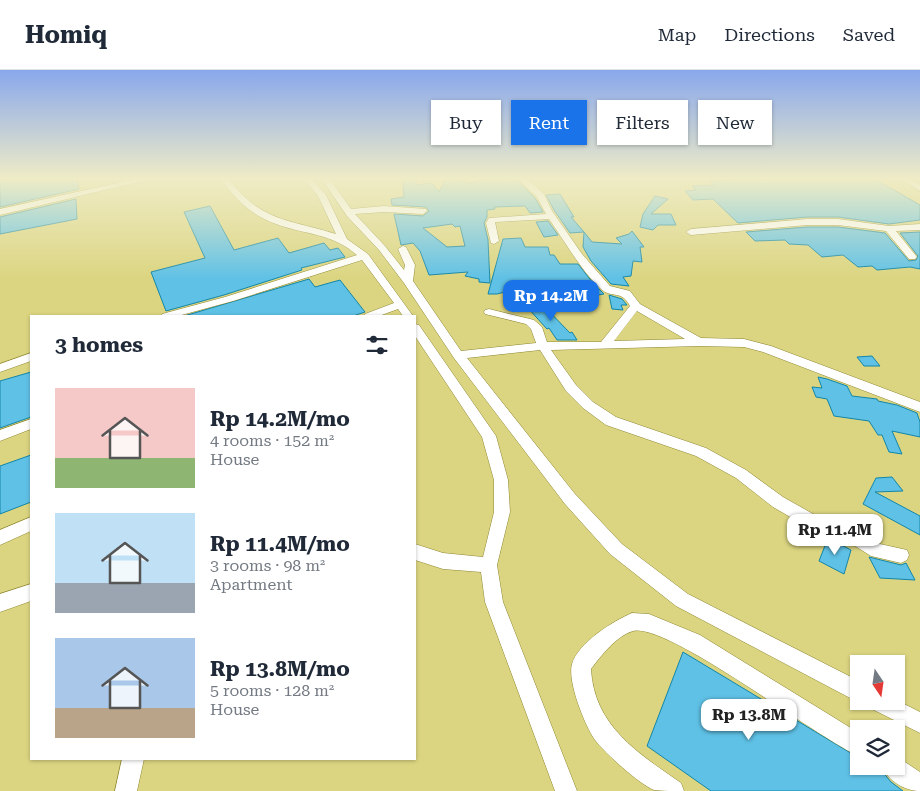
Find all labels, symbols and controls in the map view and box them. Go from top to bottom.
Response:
text: Homiq [25,21,107,49]
text: Map [658,24,696,45]
text: Directions [724,24,815,45]
text: Saved [843,24,895,45]
chip: Buy [431,100,501,145]
chip: Rent [511,100,587,145]
chip: Filters [597,100,688,145]
chip: New [698,100,772,145]
pin: Rp 14.2M [499,280,603,322]
text: Rp 14.2M [514,286,588,305]
icon: filters [363,331,391,359]
text: 3 homes [55,333,143,357]
text: Rp 14.2M/mo [210,407,350,431]
icon: home [95,408,155,468]
text: 4 rooms · 152 m² [210,431,334,450]
text: House [210,450,259,469]
pin: Rp 11.4M [783,514,887,556]
text: Rp 11.4M [798,520,872,539]
text: Rp 11.4M/mo [210,532,350,556]
icon: home [95,533,155,593]
text: 3 rooms · 98 m² [210,556,325,575]
text: Apartment [210,575,293,594]
north arrow [850,655,905,710]
map controls [850,655,905,775]
text: Rp 13.8M/mo [210,657,350,681]
icon: home [95,658,155,718]
text: 5 rooms · 128 m² [210,681,334,700]
pin: Rp 13.8M [697,698,801,741]
text: House [210,700,259,719]
text: Rp 13.8M [712,705,786,724]
button: layers [850,720,905,775]

